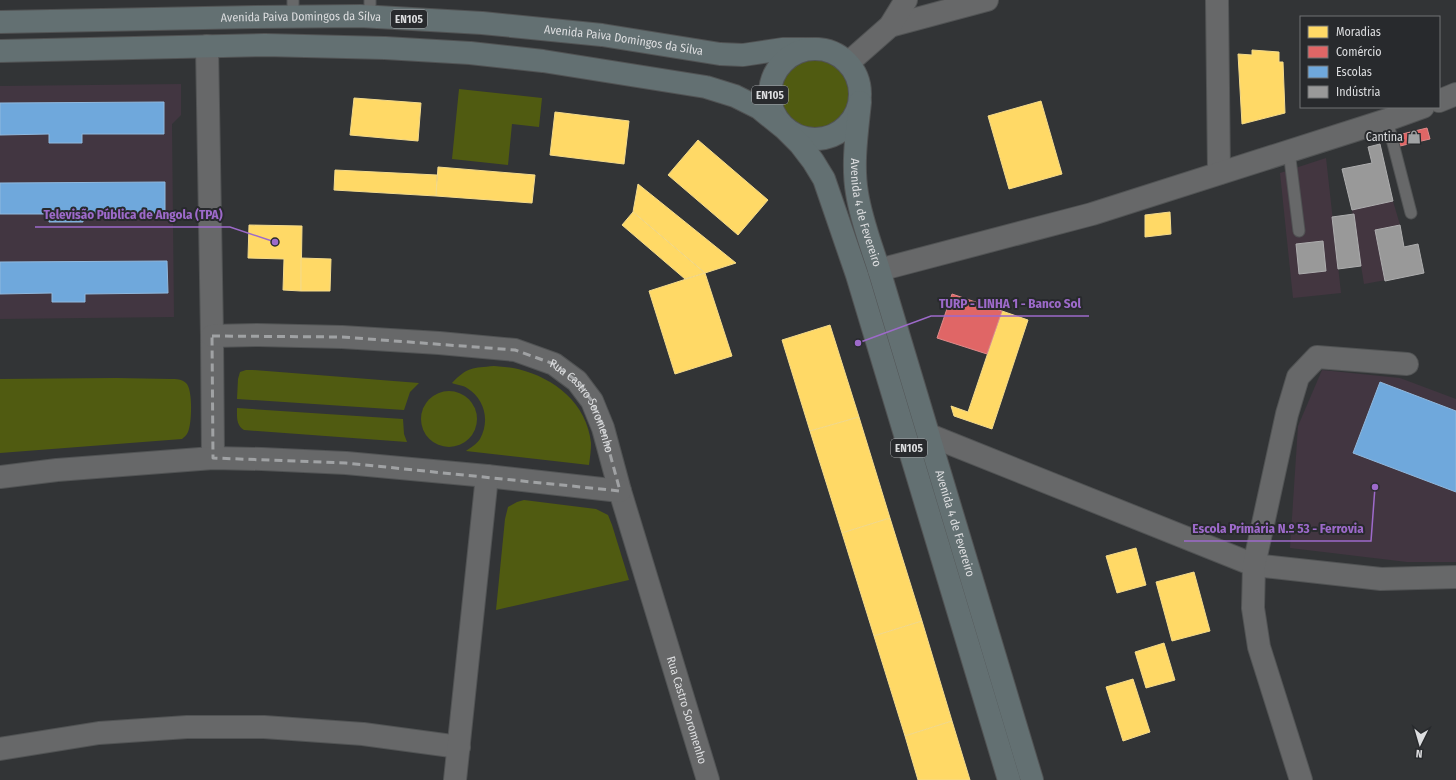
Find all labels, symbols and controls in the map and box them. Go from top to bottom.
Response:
street label: Avenida Paiva Domingos da Silva [221,9,382,25]
road number: EN105 [391,10,427,28]
legend [1300,16,1440,108]
street label: Avenida Paiva Domingos da Silva [544,22,704,58]
text: Moradias [1336,25,1381,39]
text: Comércio [1336,45,1382,59]
text: Escolas [1336,65,1372,79]
text: Indústria [1336,85,1380,99]
road number: EN105 [752,86,788,104]
shop icon: Cantina [1406,129,1422,145]
place label: Cantina [1366,130,1403,144]
street label: Avenida 4 de Fevereiro [848,158,884,268]
callout: Televisão Pública de Angola (TPA) [35,202,230,227]
text: Televisão Pública de Angola (TPA) [43,207,223,222]
callout: TURP - LINHA 1 - Banco Sol [931,291,1089,316]
text: TURP - LINHA 1 - Banco Sol [939,296,1082,311]
street label: Rua Castro Soromenho [548,356,616,454]
road number: EN105 [891,439,927,457]
street label: Avenida 4 de Fevereiro [932,468,978,578]
callout: Escola Primária N.º 53 - Ferrovia [1184,516,1371,541]
text: Escola Primária N.º 53 - Ferrovia [1192,521,1364,536]
street label: Rua Castro Soromenho [664,654,710,766]
north arrow [1400,724,1440,764]
text: N [1415,747,1423,760]

